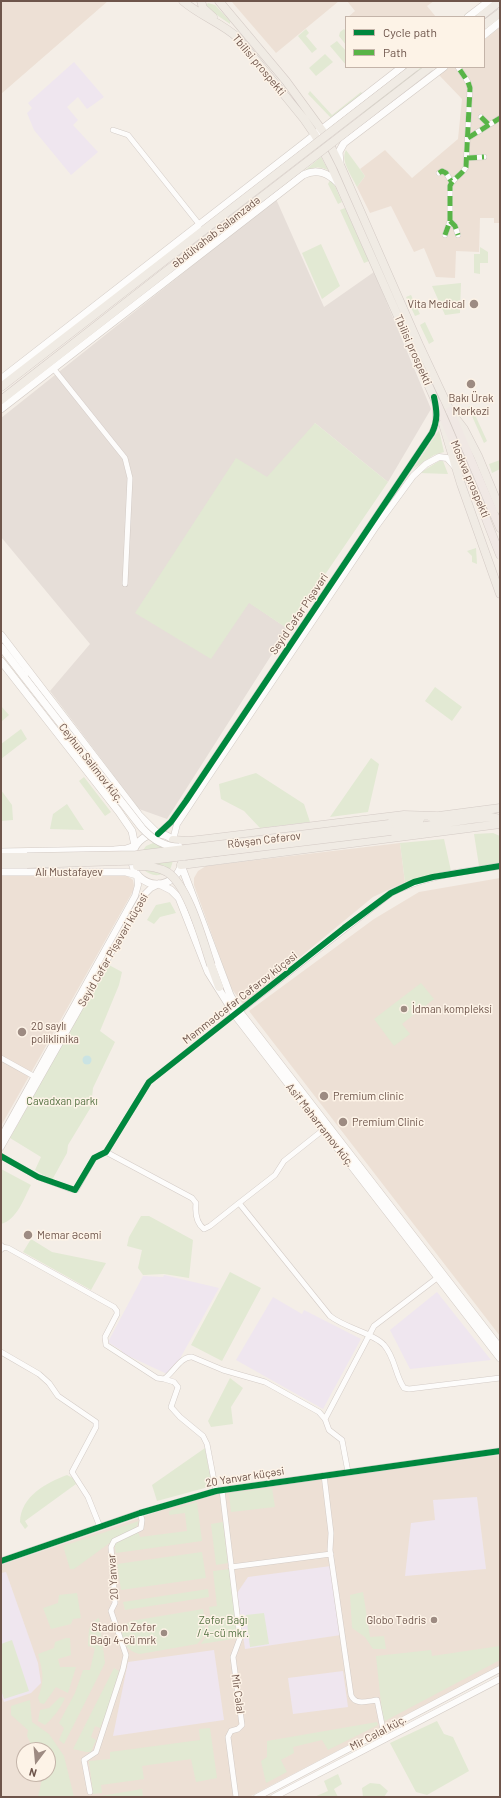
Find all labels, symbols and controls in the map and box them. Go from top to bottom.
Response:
legend [345,16,485,68]
text: Cycle path [383,25,437,39]
street label: Tbilisi prospekti [229,32,289,98]
text: Path [383,45,407,59]
street label: Əbdülvahab Salamzadə [169,193,263,271]
place label: Vita Medical [407,297,465,311]
marker: Vita Medical [468,298,480,310]
street label: Tbilisi prospekti [391,313,435,387]
marker: Bakı Ürək Mərkəzi [465,378,477,390]
place label: Bakı Ürək Mərkəzi [448,391,494,417]
street label: Moskva prospekti [448,438,492,520]
street label: Seyid Cəfər Pişəvəri [267,571,331,657]
street label: Ceyhun Səlimov küç. [56,721,126,805]
street label: Rövşən Cəfərov [227,829,301,851]
street label: Alı Mustafayev [35,865,103,879]
street label: Seyid Cəfər Pişəvəri küçəsi [75,891,151,1009]
street label: Məmmədcəfər Cəfərov küçəsi [180,949,300,1047]
place label: İdman kompleksi [412,1002,492,1016]
marker: İdman kompleksi [399,1004,409,1014]
place label: 20 saylı poliklinika [31,1019,79,1045]
marker: 20 saylı poliklinika [16,1026,28,1038]
street label: Asif Məhərrəmov küç. [283,1081,357,1169]
place label: Premium clinic [333,1089,404,1103]
marker: Premium clinic [318,1090,330,1102]
park label: Cavadxan parkı [26,1094,98,1108]
place label: Premium Clinic [352,1115,424,1129]
marker: Premium Clinic [337,1116,349,1128]
place label: Memar Əcəmi [37,1228,102,1242]
marker: Memar Əcəmi [22,1229,34,1241]
street label: 20 Yanvar küçəsi [205,1464,285,1490]
street label: 20 Yanvar [105,1553,121,1601]
park label: Zəfər Bağı / 4-cü mkr. [197,1613,249,1639]
place label: Globo Tədris [366,1613,426,1627]
marker: Globo Tədris [429,1615,439,1625]
place label: Stadion Zəfər Bağı 4-cü mrk [90,1620,156,1646]
marker: Stadion Zəfər Bağı 4-cü mrk [159,1628,169,1638]
street label: Mir Cəlal [229,1673,247,1715]
street label: Mir Cəlal küç. [347,1713,409,1753]
north arrow [16,1742,56,1782]
text: N [28,1766,38,1780]

